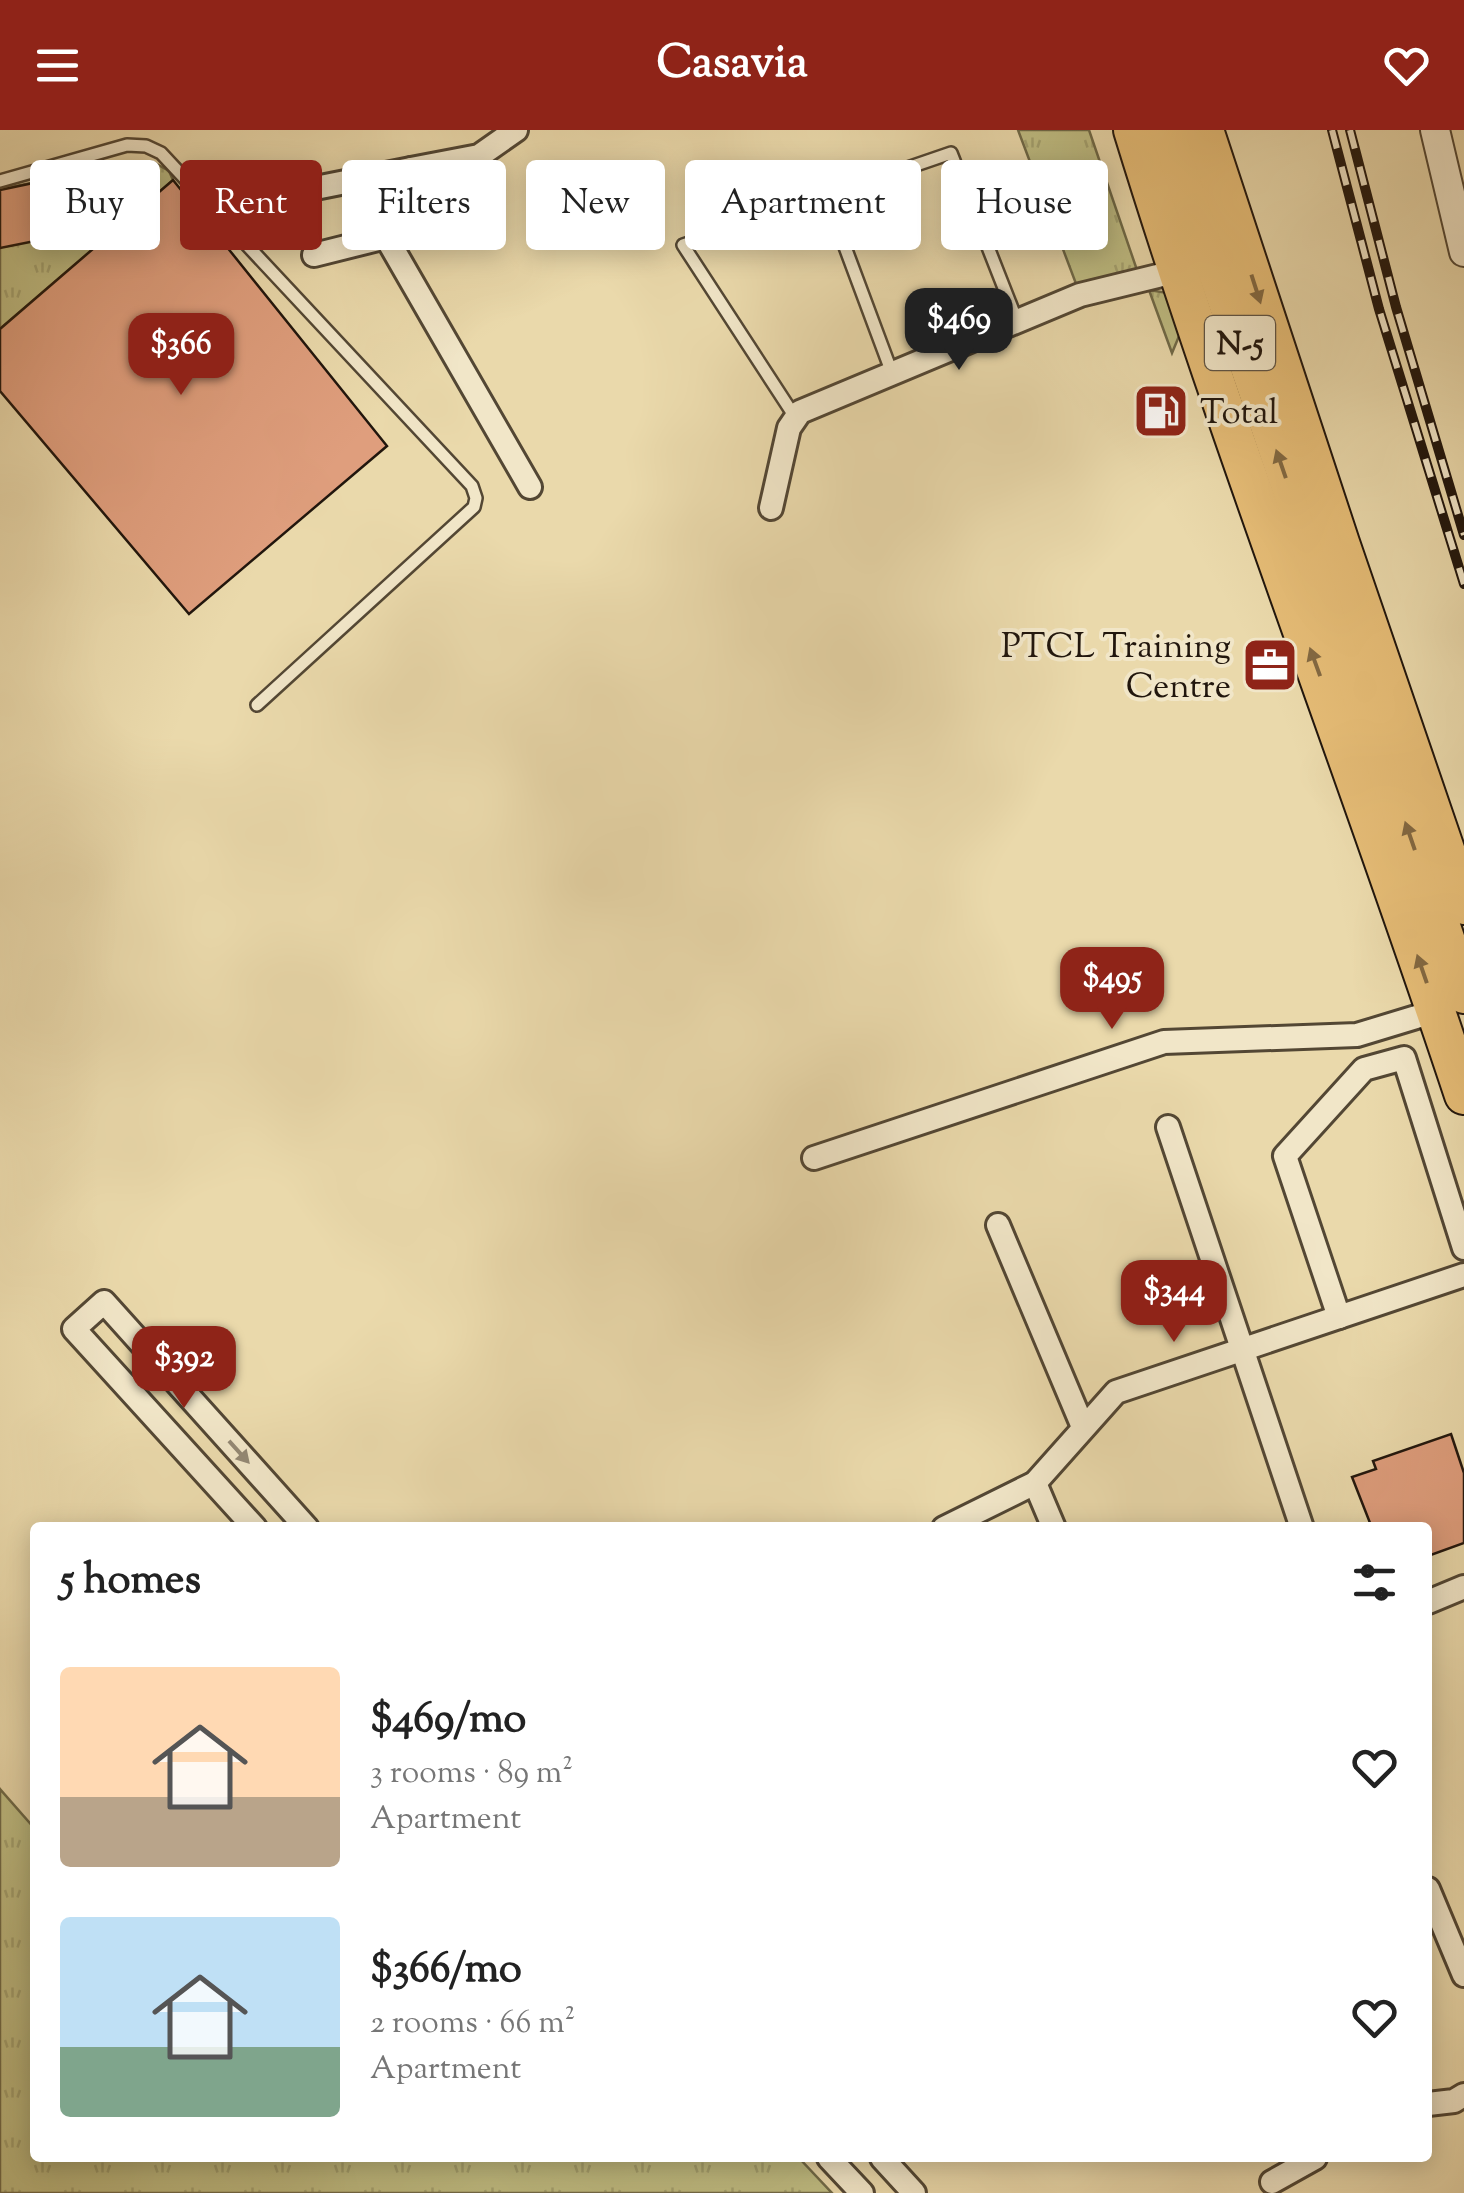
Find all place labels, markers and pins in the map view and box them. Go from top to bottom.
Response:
pin: $469 [900,288,1018,373]
pin: $366 [122,313,240,398]
fuel station icon: Total [1131,381,1191,441]
place label: Total [1200,389,1279,440]
place label: PTCL Training Centre [1001,623,1231,714]
office icon: PTCL Training Centre [1240,635,1300,695]
pin: $495 [1053,947,1171,1032]
pin: $344 [1115,1260,1233,1345]
pin: $392 [125,1326,243,1411]

